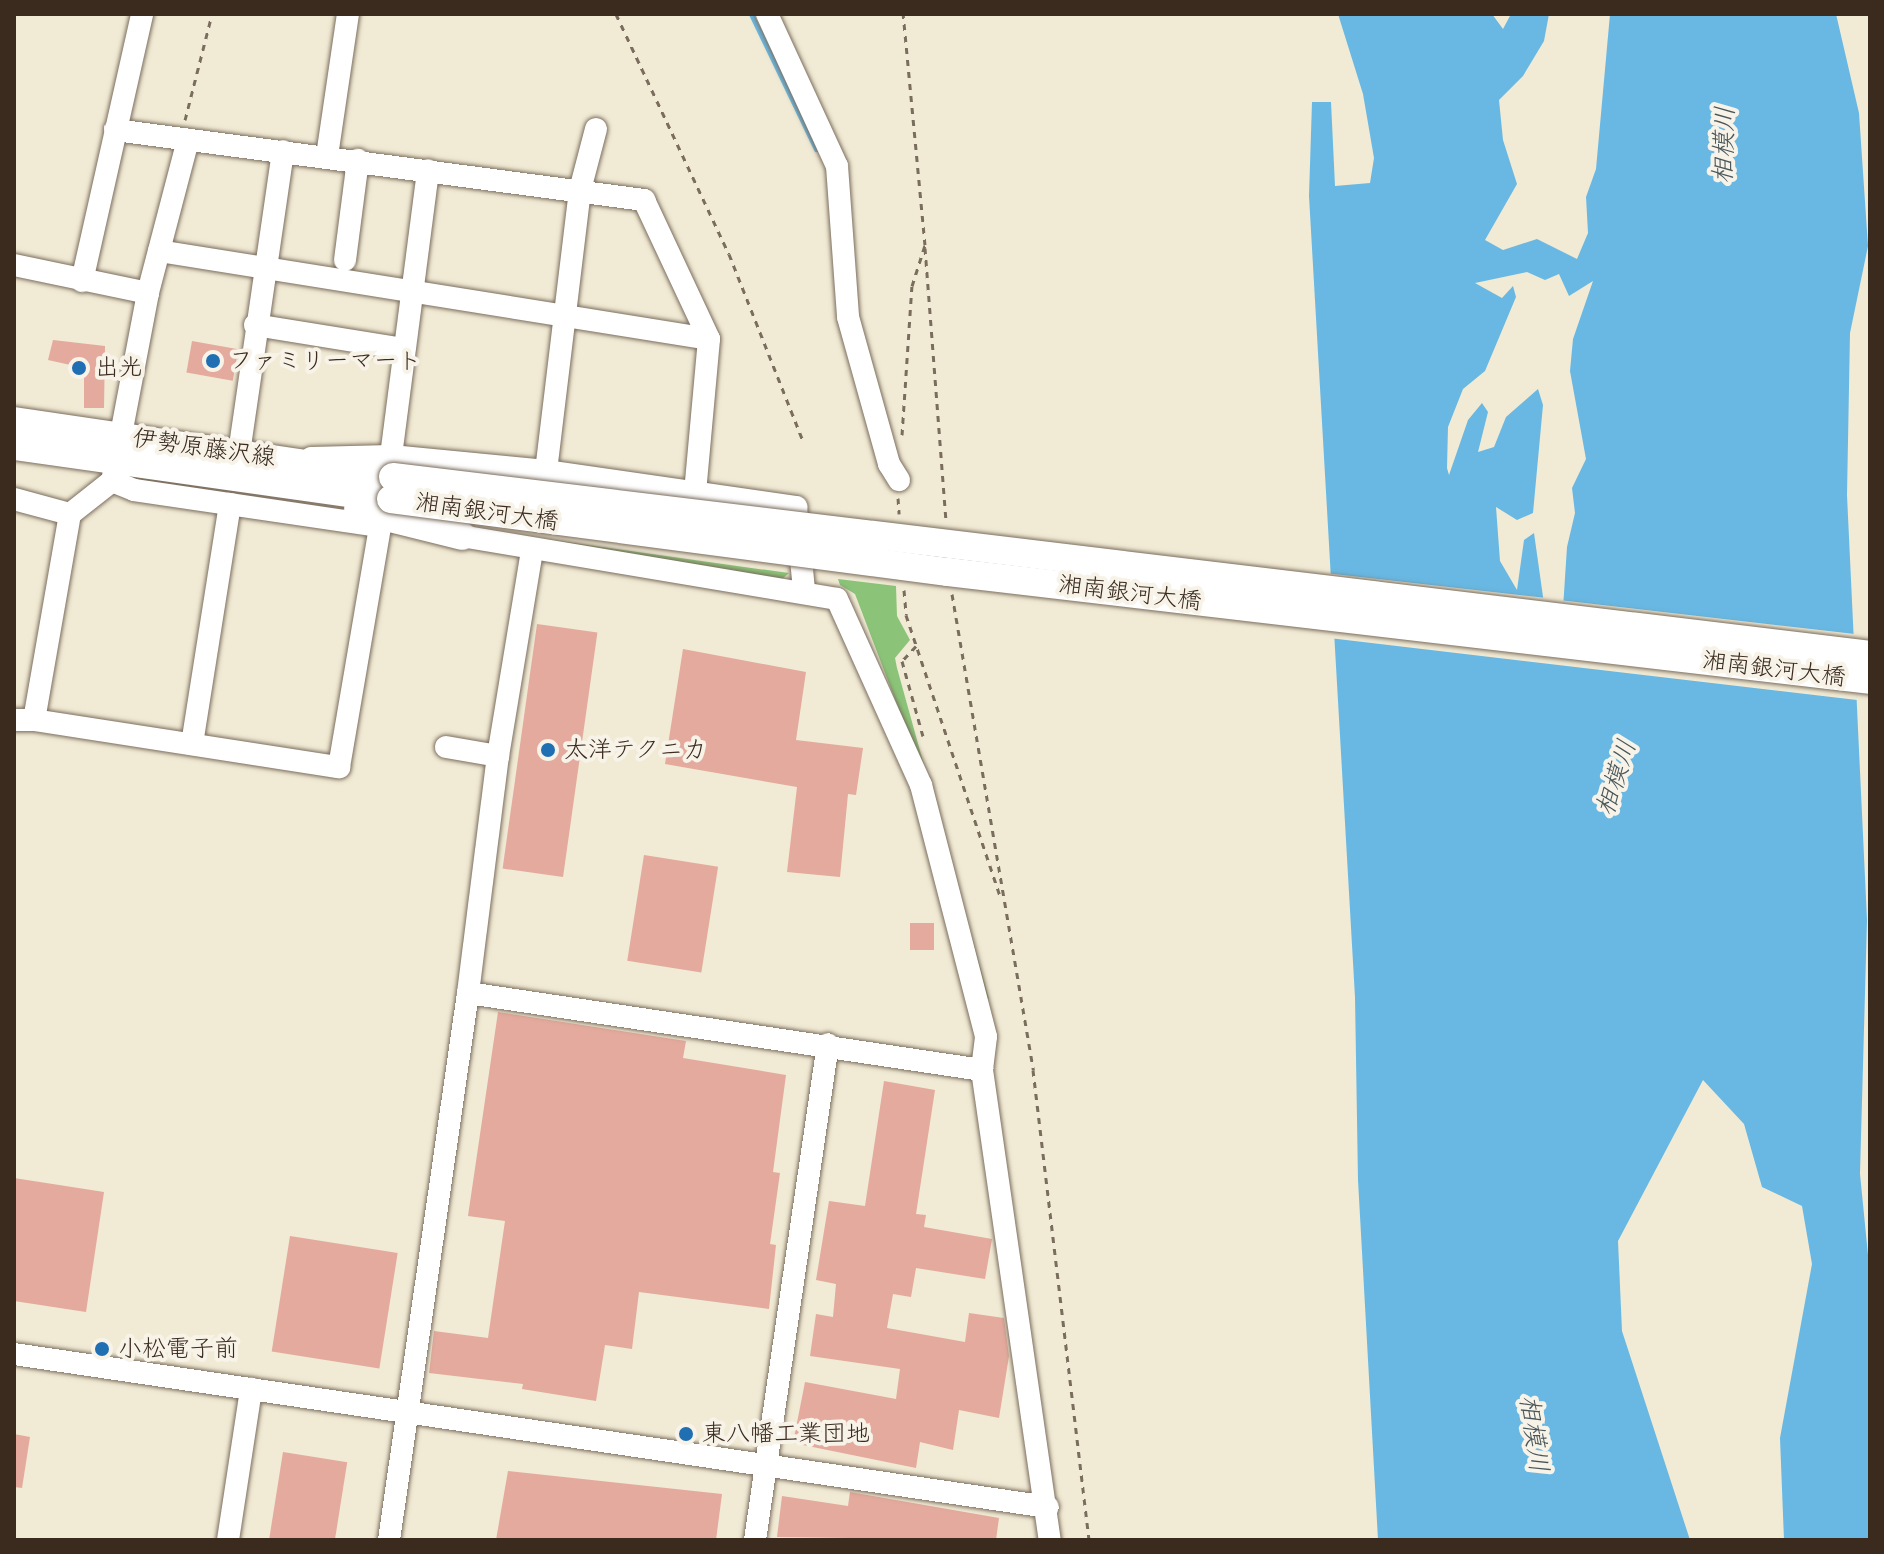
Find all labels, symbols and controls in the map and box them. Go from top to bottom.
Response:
water label: 相模川 [1708,105,1742,185]
place label: ファミリーマート [229,347,421,375]
marker: ファミリーマート [204,352,222,370]
place label: 出光 [95,354,143,382]
marker: 出光 [70,359,88,377]
street label: 伊勢原藤沢線 [131,424,277,472]
street label: 湘南銀河大橋 [414,488,560,536]
street label: 湘南銀河大橋 [1057,570,1203,616]
street label: 湘南銀河大橋 [1701,646,1847,692]
place label: 太洋テクニカ [564,736,708,764]
water label: 相模川 [1590,736,1644,820]
marker: 太洋テクニカ [539,741,557,759]
place label: 小松電子前 [118,1335,238,1363]
marker: 小松電子前 [93,1340,111,1358]
water label: 相模川 [1512,1393,1554,1475]
place label: 東八幡工業団地 [702,1420,870,1448]
marker: 東八幡工業団地 [677,1425,695,1443]

